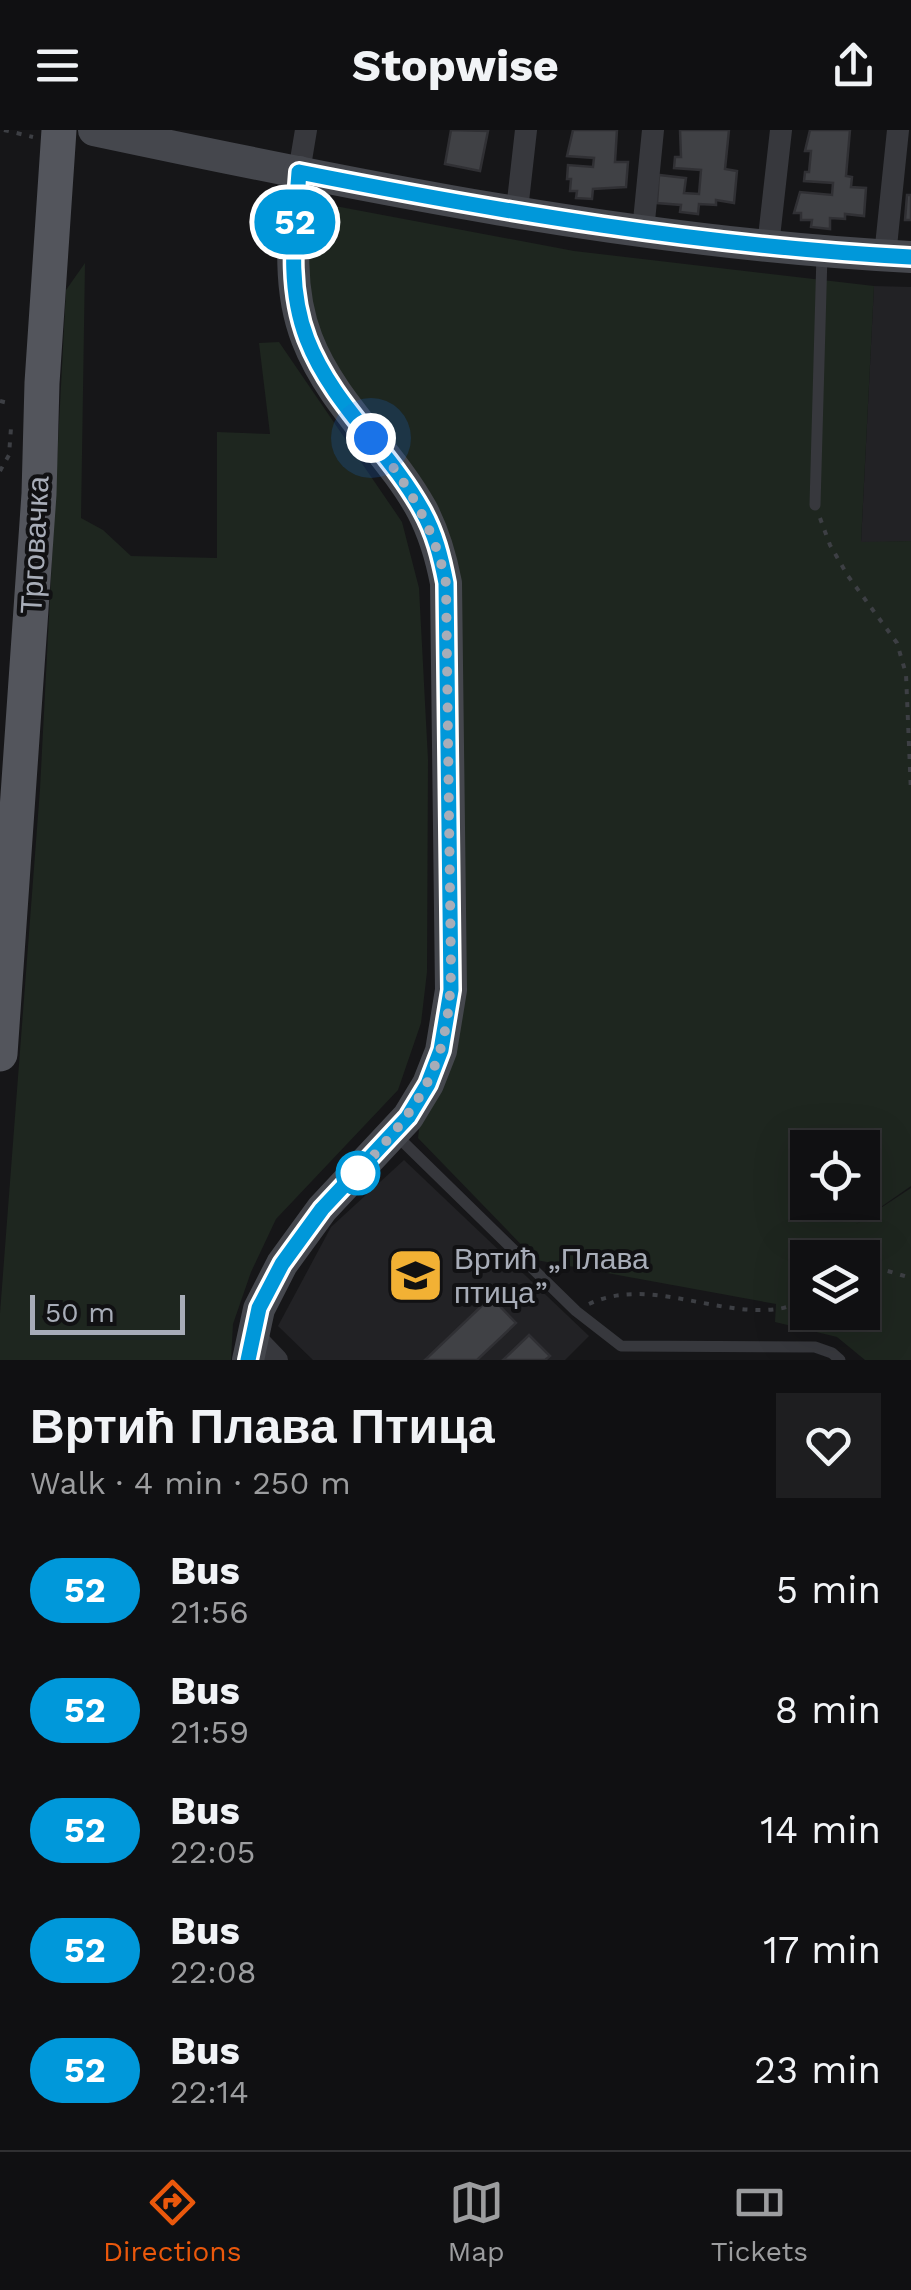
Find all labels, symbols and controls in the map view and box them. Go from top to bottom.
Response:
icon: menu [30,38,85,93]
icon: share [826,38,881,93]
text: Stopwise [352,39,559,92]
line badge: 52 [250,189,340,254]
text: 52 [274,201,316,243]
your location [346,413,396,463]
street label: Трговачка [13,475,56,615]
map controls [790,1130,880,1330]
button: locate [790,1130,880,1220]
unlabelled marker [337,1152,379,1194]
button: layers [790,1240,880,1330]
place label: Вртић „Плава птица” [454,1241,649,1310]
school or university icon: Вртић „Плава птица” [385,1246,445,1306]
scale bar [30,1290,185,1334]
text: 50 m [45,1296,115,1329]
button: heart [776,1393,881,1498]
text: Вртић Плава Птица [30,1398,495,1455]
text: Walk · 4 min · 250 m [30,1464,351,1502]
text: Bus [170,1549,240,1593]
text: 5 min [776,1568,881,1612]
text: 52 [64,1569,106,1611]
text: 21:56 [170,1593,249,1631]
text: Bus [170,1669,240,1713]
text: 8 min [775,1688,881,1732]
text: 52 [64,1689,106,1731]
text: 21:59 [170,1713,249,1751]
text: Bus [170,1789,240,1833]
text: 14 min [760,1808,881,1852]
text: 52 [64,1809,106,1851]
text: 22:05 [170,1833,255,1871]
text: Bus [170,1909,240,1953]
text: 17 min [763,1928,881,1972]
text: 52 [64,1929,106,1971]
text: 22:08 [170,1953,256,1991]
text: Bus [170,2029,240,2073]
text: 23 min [754,2048,881,2092]
text: 52 [64,2049,106,2091]
text: 22:14 [170,2073,249,2111]
tab: Directions [103,2175,241,2268]
tab: Map [448,2175,505,2268]
tab: Tickets [711,2175,808,2268]

